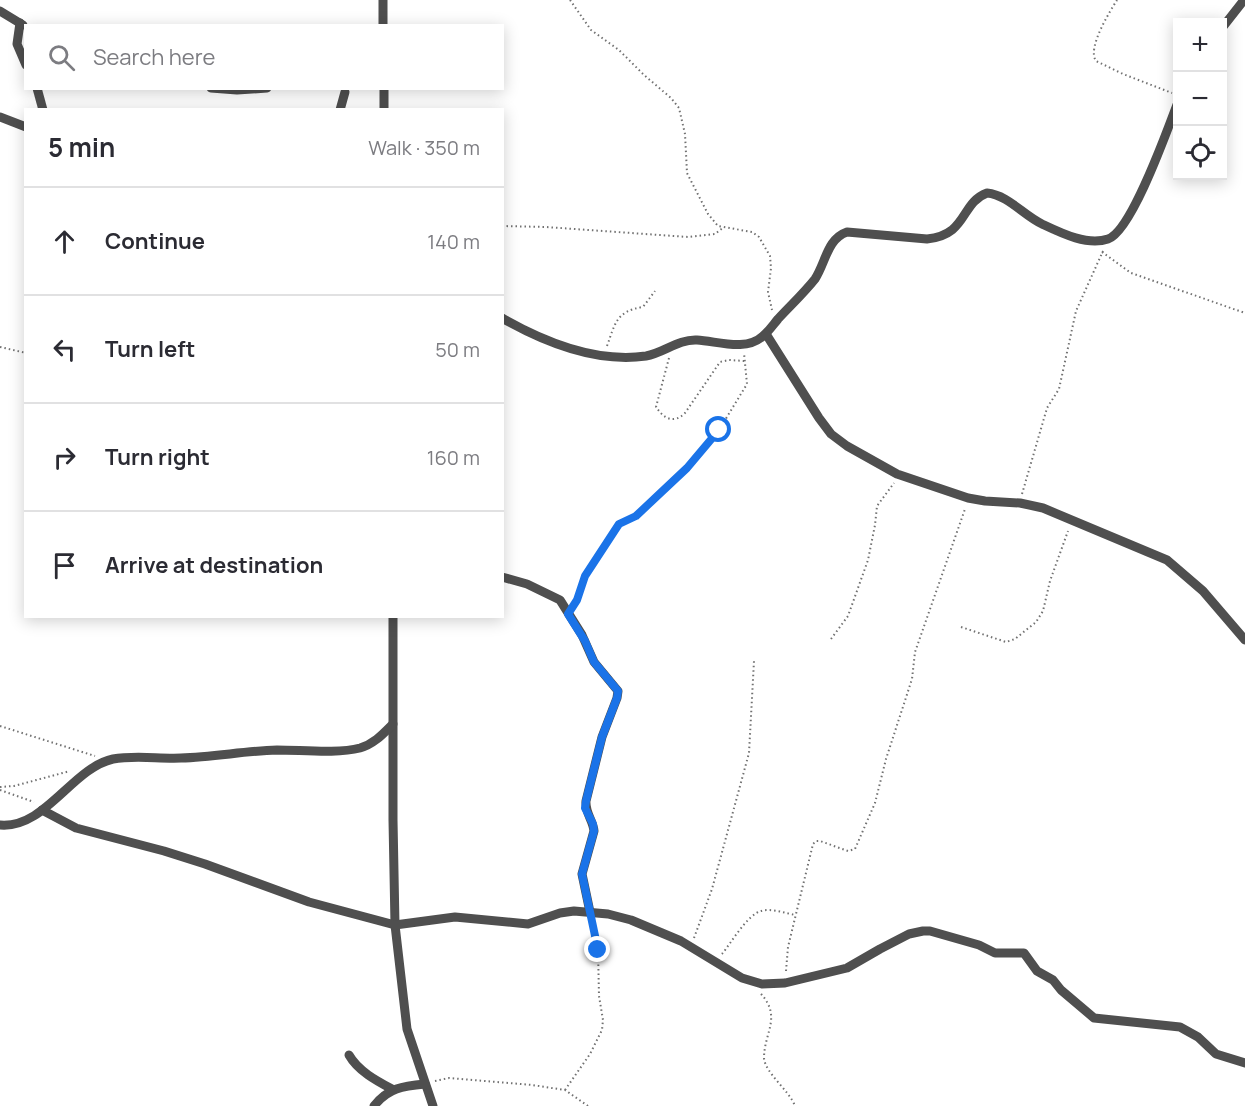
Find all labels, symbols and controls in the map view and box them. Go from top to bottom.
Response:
map controls [1173,18,1227,180]
button: + [1173,18,1227,72]
search box [24,24,504,90]
icon: search [45,41,78,74]
text: Search here [93,42,215,72]
button: − [1173,72,1227,126]
button: locate [1173,126,1227,180]
text: 5 min [48,129,115,165]
text: Walk · 350 m [368,134,480,161]
icon: ahead [48,225,81,258]
text: Continue [105,226,205,256]
text: 140 m [427,228,480,255]
icon: left [48,333,81,366]
text: Turn left [105,334,195,364]
text: 50 m [435,336,480,363]
route start [705,416,731,442]
icon: right [48,441,81,474]
text: Turn right [105,442,210,472]
text: 160 m [427,444,480,471]
icon: arrive [48,549,81,582]
text: Arrive at destination [105,550,323,580]
route end [584,936,610,962]

